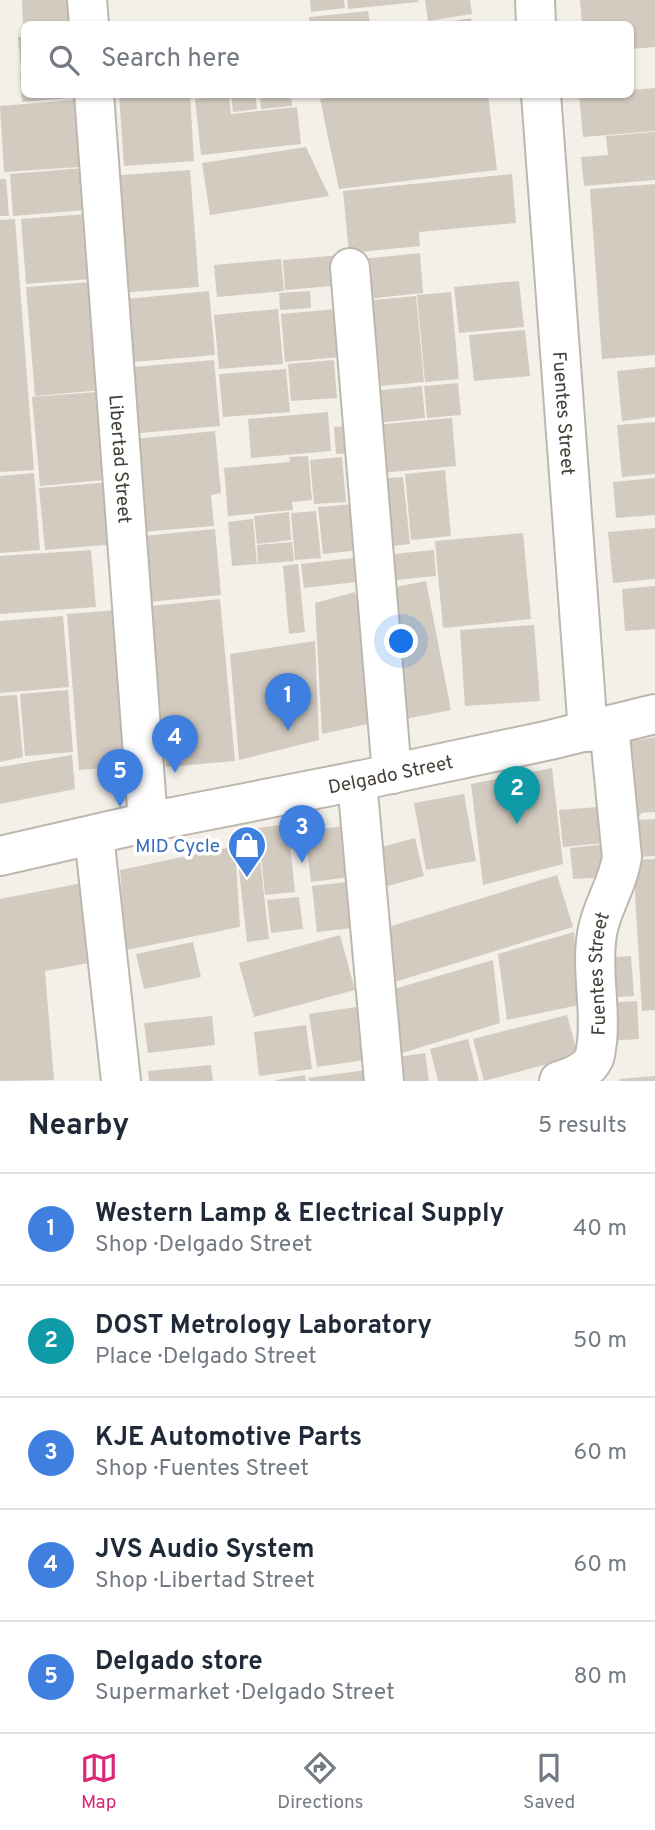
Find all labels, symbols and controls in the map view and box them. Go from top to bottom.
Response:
search box [21,21,634,98]
icon: search [45,41,83,79]
text: Search here [101,43,240,76]
street label: Fuentes Street [546,350,579,476]
street label: Libertad Street [102,394,136,525]
your location [384,624,418,658]
pin: 1 [265,673,311,731]
pin: 4 [152,715,198,773]
pin: 5 [97,749,143,807]
street label: Delgado Street [326,751,456,800]
pin: 2 [494,766,540,824]
pin: 3 [279,805,325,863]
shop icon: MID Cycle [226,824,268,879]
place label: MID Cycle [135,835,220,859]
street label: Fuentes Street [585,909,616,1036]
text: Nearby [28,1108,129,1145]
text: 5 results [538,1112,627,1141]
text: Western Lamp & Electrical Supply [95,1198,504,1231]
text: 1 [46,1215,56,1244]
text: 40 m [573,1215,627,1244]
text: Shop · Delgado Street [95,1231,313,1260]
text: DOST Metrology Laboratory [95,1310,432,1343]
text: 2 [44,1327,58,1356]
text: 50 m [573,1327,627,1356]
text: Place · Delgado Street [95,1343,317,1372]
text: KJE Automotive Parts [95,1422,362,1455]
text: 3 [44,1439,58,1468]
text: 60 m [574,1439,627,1468]
text: Shop · Fuentes Street [95,1455,309,1484]
text: JVS Audio System [95,1534,315,1567]
text: 4 [44,1551,58,1580]
text: 60 m [574,1551,627,1580]
text: Shop · Libertad Street [95,1567,315,1596]
text: Delgado store [95,1646,263,1679]
text: 5 [44,1663,58,1692]
text: 80 m [574,1663,627,1692]
text: Supermarket · Delgado Street [95,1679,395,1708]
tab: Map [80,1749,118,1815]
tab: Directions [277,1749,364,1815]
tab: Saved [523,1749,575,1815]

